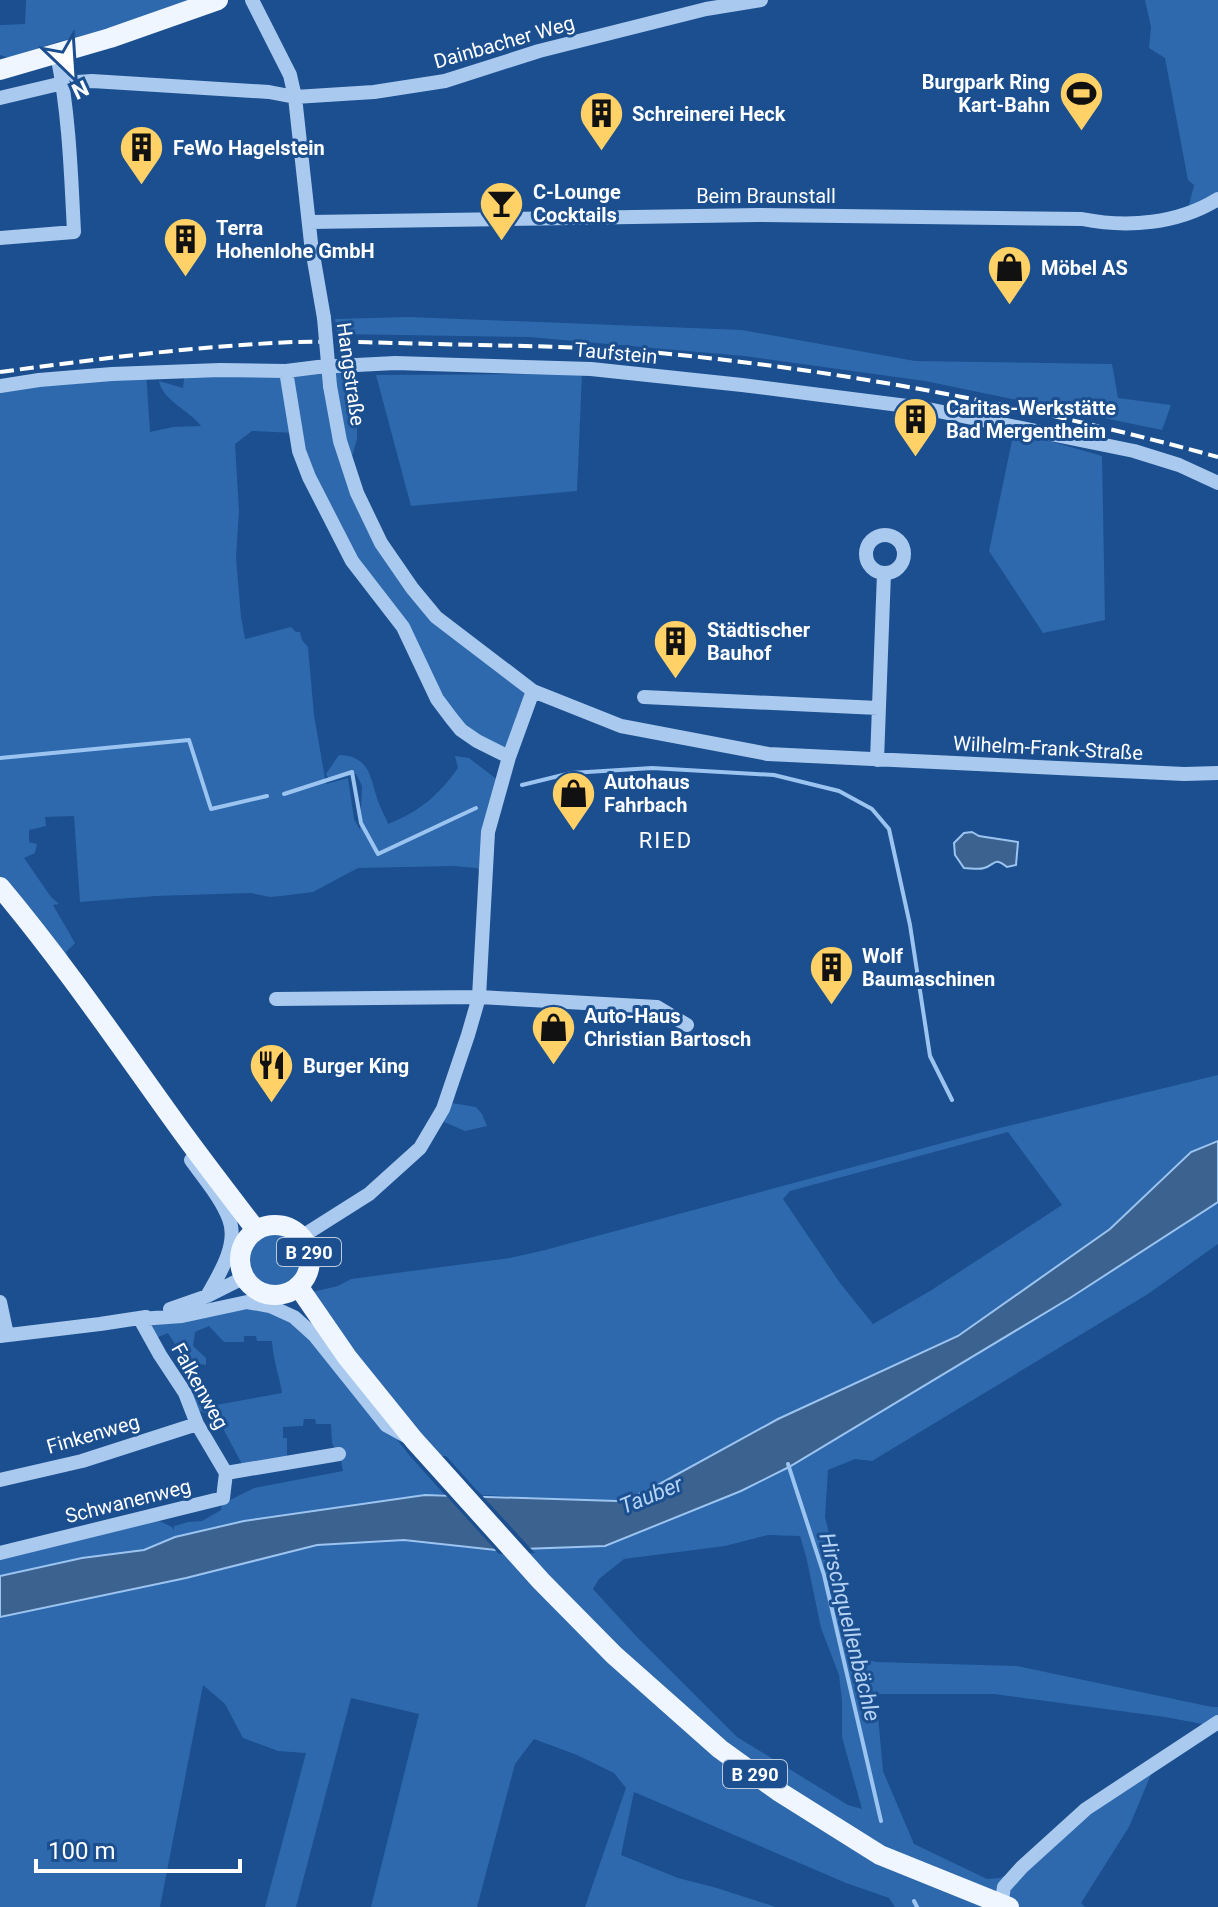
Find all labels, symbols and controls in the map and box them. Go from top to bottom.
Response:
street label: Dainbacher Weg [431,10,577,74]
north arrow [32,32,112,112]
sports icon: Burgpark Ring Kart-Bahn [1057,69,1105,132]
place label: Burgpark Ring Kart-Bahn [922,70,1050,117]
text: N [68,75,93,104]
building icon: Schreinerei Heck [577,90,625,153]
place label: Schreinerei Heck [632,102,786,126]
building icon: FeWo Hagelstein [118,124,166,187]
place label: FeWo Hagelstein [173,136,325,160]
bar icon: C-Lounge Cocktails [478,180,526,243]
place label: C-Lounge Cocktails [533,180,621,227]
street label: Beim Braunstall [696,184,836,208]
building icon: Terra Hohenlohe GmbH [161,216,209,279]
place label: Terra Hohenlohe GmbH [216,216,375,263]
shop icon: Möbel AS [986,244,1034,307]
place label: Möbel AS [1041,256,1128,280]
street label: Hangstraße [332,321,370,427]
street label: Taufstein [574,337,658,369]
building icon: Caritas-Werkstätte Bad Mergentheim [891,396,939,459]
place label: Caritas-Werkstätte Bad Mergentheim [946,396,1116,443]
building icon: Städtischer Bauhof [652,617,700,680]
place label: Städtischer Bauhof [707,618,811,665]
street label: Wilhelm-Frank-Straße [953,731,1143,765]
shop icon: Autohaus Fahrbach [549,769,597,832]
place label: Autohaus Fahrbach [604,770,690,817]
district label: RIED [639,828,693,853]
building icon: Wolf Baumaschinen [807,944,855,1007]
place label: Wolf Baumaschinen [862,944,995,991]
shop icon: Auto-Haus Christian Bartosch [529,1004,577,1067]
place label: Auto-Haus Christian Bartosch [584,1004,751,1051]
restaurant icon: Burger King [248,1042,296,1105]
place label: Burger King [303,1054,409,1078]
road number: B 290 [277,1238,341,1266]
street label: Falkenweg [166,1339,234,1433]
street label: Finkenweg [44,1409,142,1459]
water label: Tauber [616,1471,687,1519]
street label: Schwanenweg [63,1474,193,1528]
water label: Hirschquellenbächle [814,1530,886,1724]
road number: B 290 [723,1760,787,1788]
scale bar [36,1823,240,1873]
text: 100 m [48,1837,115,1865]

